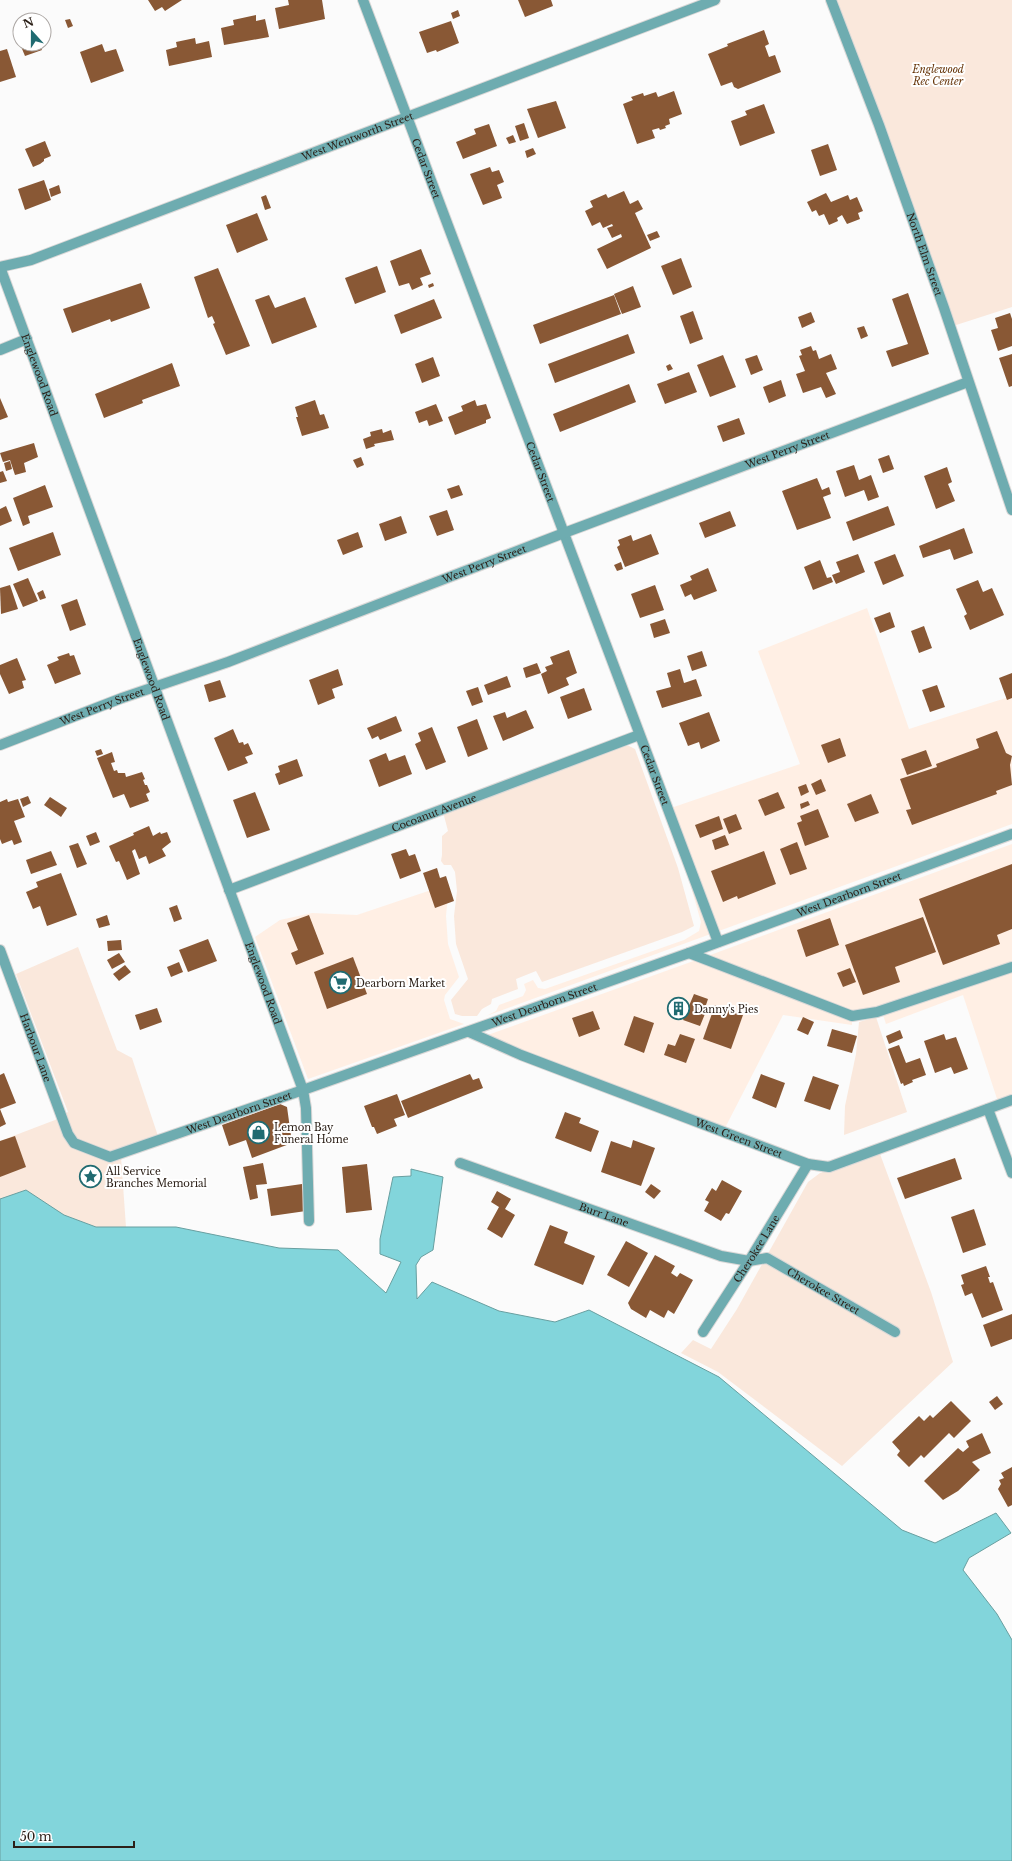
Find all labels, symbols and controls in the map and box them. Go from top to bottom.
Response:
north arrow [12,12,52,52]
text: N [21,14,36,31]
park label: Englewood Rec Center [911,63,964,88]
street label: West Wentworth Street [299,109,415,164]
street label: Cedar Street [409,137,443,201]
street label: North Elm Street [904,211,945,298]
street label: Englewood Road [18,332,60,418]
street label: West Perry Street [743,428,832,472]
street label: Cedar Street [523,440,558,504]
street label: West Perry Street [440,542,528,587]
street label: Englewood Road [130,636,172,722]
street label: West Perry Street [57,685,146,729]
street label: Cedar Street [637,743,672,807]
street label: Cocoanut Avenue [390,791,479,835]
street label: West Dearborn Street [794,869,903,920]
street label: Englewood Road [242,940,284,1026]
supermarket icon: Dearborn Market [327,970,353,996]
place label: Dearborn Market [356,977,445,990]
street label: West Dearborn Street [489,980,599,1030]
building icon: Danny's Pies [665,996,691,1022]
place label: Danny's Pies [694,1003,759,1016]
street label: Harbour Lane [17,1012,54,1084]
street label: West Dearborn Street [184,1088,294,1137]
street label: West Green Street [692,1115,785,1161]
shop icon: Lemon Bay Funeral Home [245,1120,271,1146]
place label: Lemon Bay Funeral Home [274,1121,349,1146]
place icon: All Service Branches Memorial [78,1164,104,1190]
place label: All Service Branches Memorial [105,1165,207,1190]
street label: Burr Lane [577,1200,631,1230]
street label: Cherokee Lane [731,1212,783,1285]
street label: Cherokee Street [784,1265,862,1317]
scale bar [14,1823,134,1849]
text: 50 m [20,1829,52,1844]

